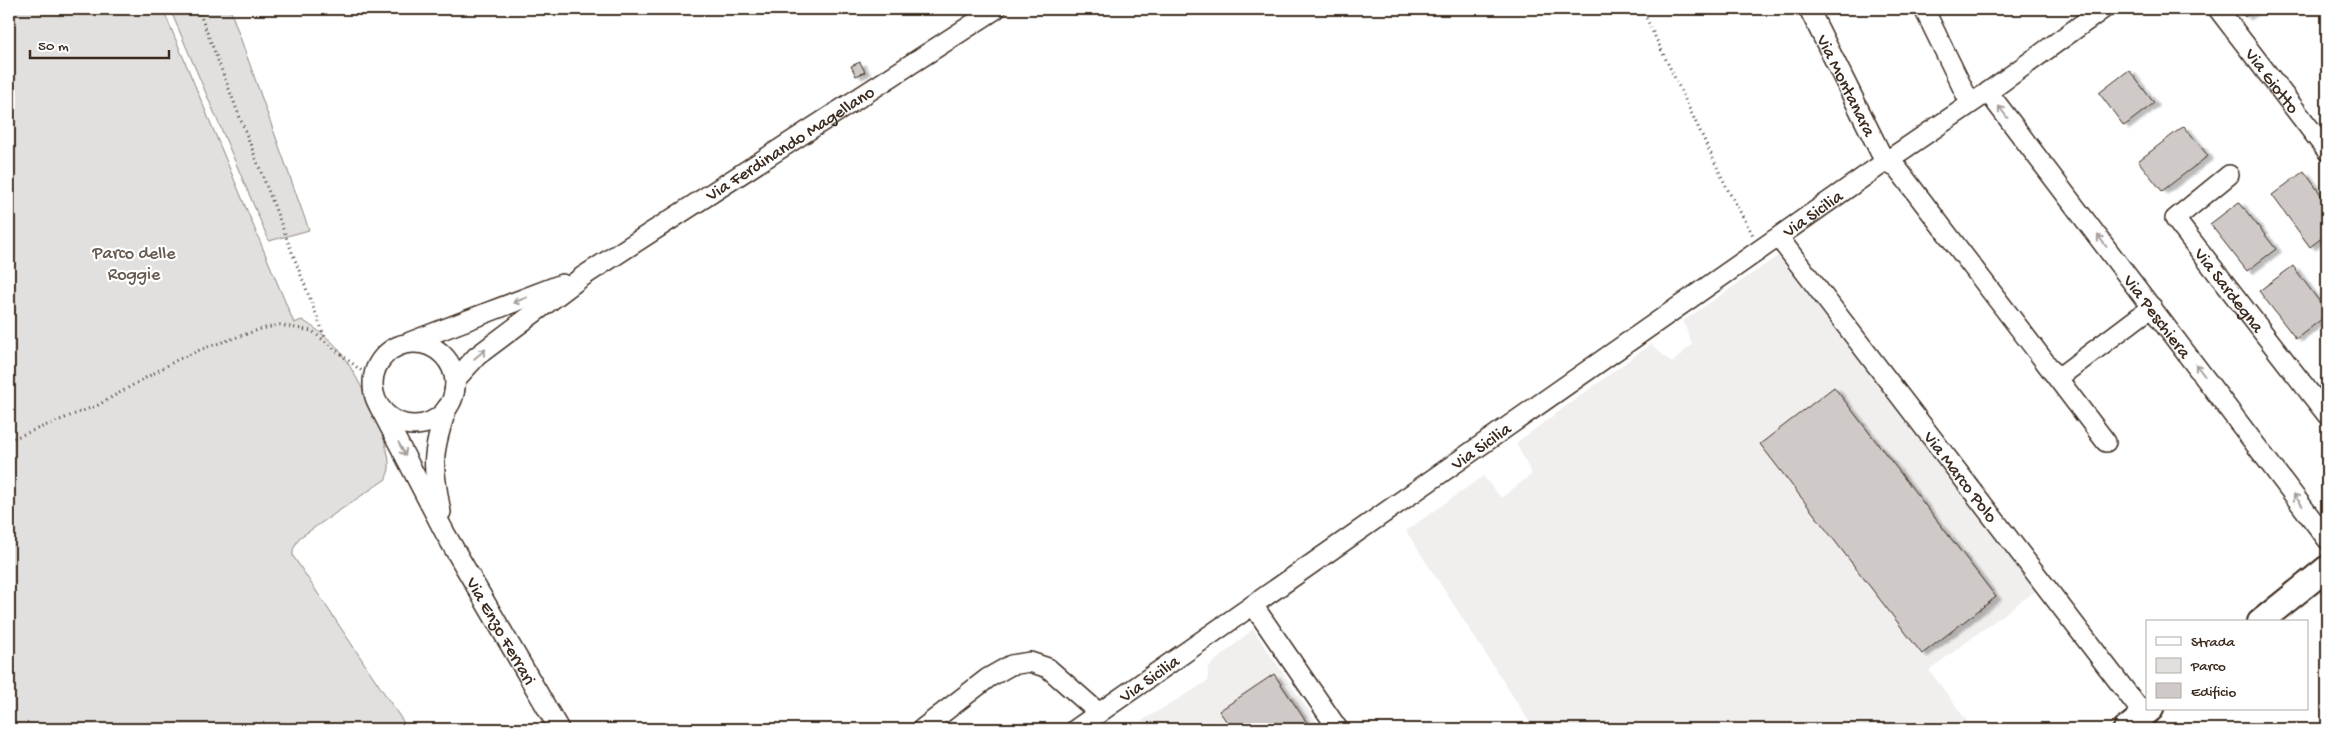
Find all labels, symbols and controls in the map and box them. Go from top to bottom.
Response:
scale bar [30,28,169,60]
street label: Via Montanara [1810,31,1879,141]
text: 50 m [38,38,69,56]
street label: Via Giotto [2238,44,2303,119]
street label: Via Ferdinando Magellano [702,82,879,208]
one-way arrow [1998,106,2009,119]
street label: Via Sicilia [1779,186,1848,244]
one-way arrow [2097,234,2107,248]
park label: Parco delle Roggie [91,244,176,286]
street label: Via Sardegna [2188,244,2268,338]
street label: Via Peschiera [2117,271,2195,364]
one-way arrow [513,296,528,305]
one-way arrow [474,349,487,360]
one-way arrow [2195,364,2206,377]
street label: Via Sicilia [1447,419,1517,476]
street label: Via Marco Polo [1917,427,2001,528]
one-way arrow [398,441,407,456]
one-way arrow [2293,493,2303,507]
street label: Via Enzo Ferrari [460,573,539,690]
legend [2146,620,2308,710]
text: Strada [2191,634,2236,652]
street label: Via Sicilia [1115,651,1185,709]
text: Parco [2190,658,2226,676]
text: Edificio [2191,684,2237,702]

